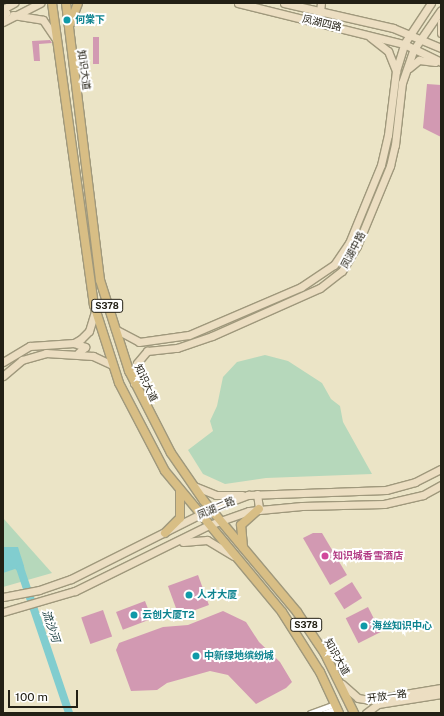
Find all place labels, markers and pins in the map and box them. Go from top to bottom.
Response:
place label: 何棠下 [75,14,105,26]
marker: 何棠下 [62,15,72,25]
place label: 知识城香雪酒店 [333,550,403,562]
marker: 知识城香雪酒店 [320,551,330,561]
place label: 人才大厦 [197,589,237,601]
marker: 人才大厦 [184,590,194,600]
place label: 云创大厦T2 [142,609,195,621]
marker: 云创大厦T2 [129,610,139,620]
place label: 海丝知识中心 [372,620,432,632]
marker: 海丝知识中心 [359,621,369,631]
place label: 中新绿地缤纷城 [204,650,274,662]
marker: 中新绿地缤纷城 [191,651,201,661]

